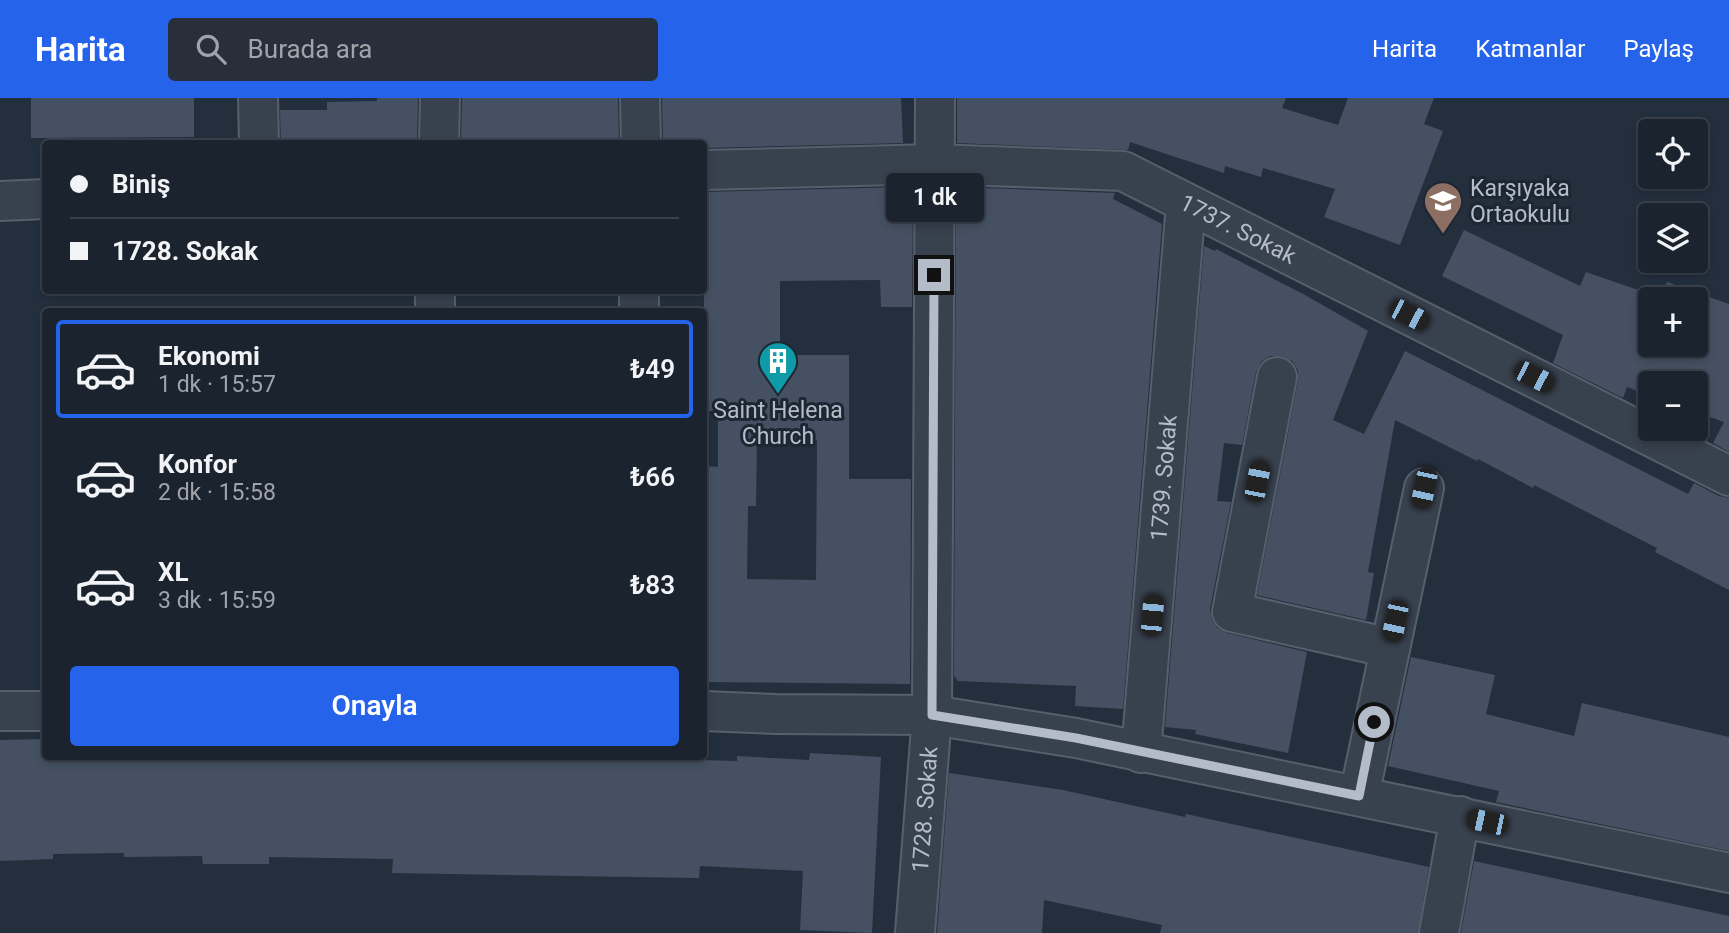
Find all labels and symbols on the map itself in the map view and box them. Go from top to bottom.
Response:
callout: 1 dk [885,174,983,222]
place label: Karşıyaka Ortaokulu [1470,175,1570,228]
school or university icon: Karşıyaka Ortaokulu [1422,180,1464,235]
street label: 1737. Sokak [1175,189,1301,270]
route end [918,259,950,291]
car [1386,296,1433,334]
building icon: Saint Helena Church [757,340,799,395]
car [1511,358,1558,396]
place label: Saint Helena Church [713,397,843,450]
street label: 1739. Sokak [1145,414,1183,542]
car [1243,458,1272,504]
car [1410,465,1439,511]
car [1140,593,1165,637]
car [1381,598,1410,644]
route start [1358,706,1390,738]
street label: 1728. Sokak [907,745,944,873]
car [1465,807,1510,837]

